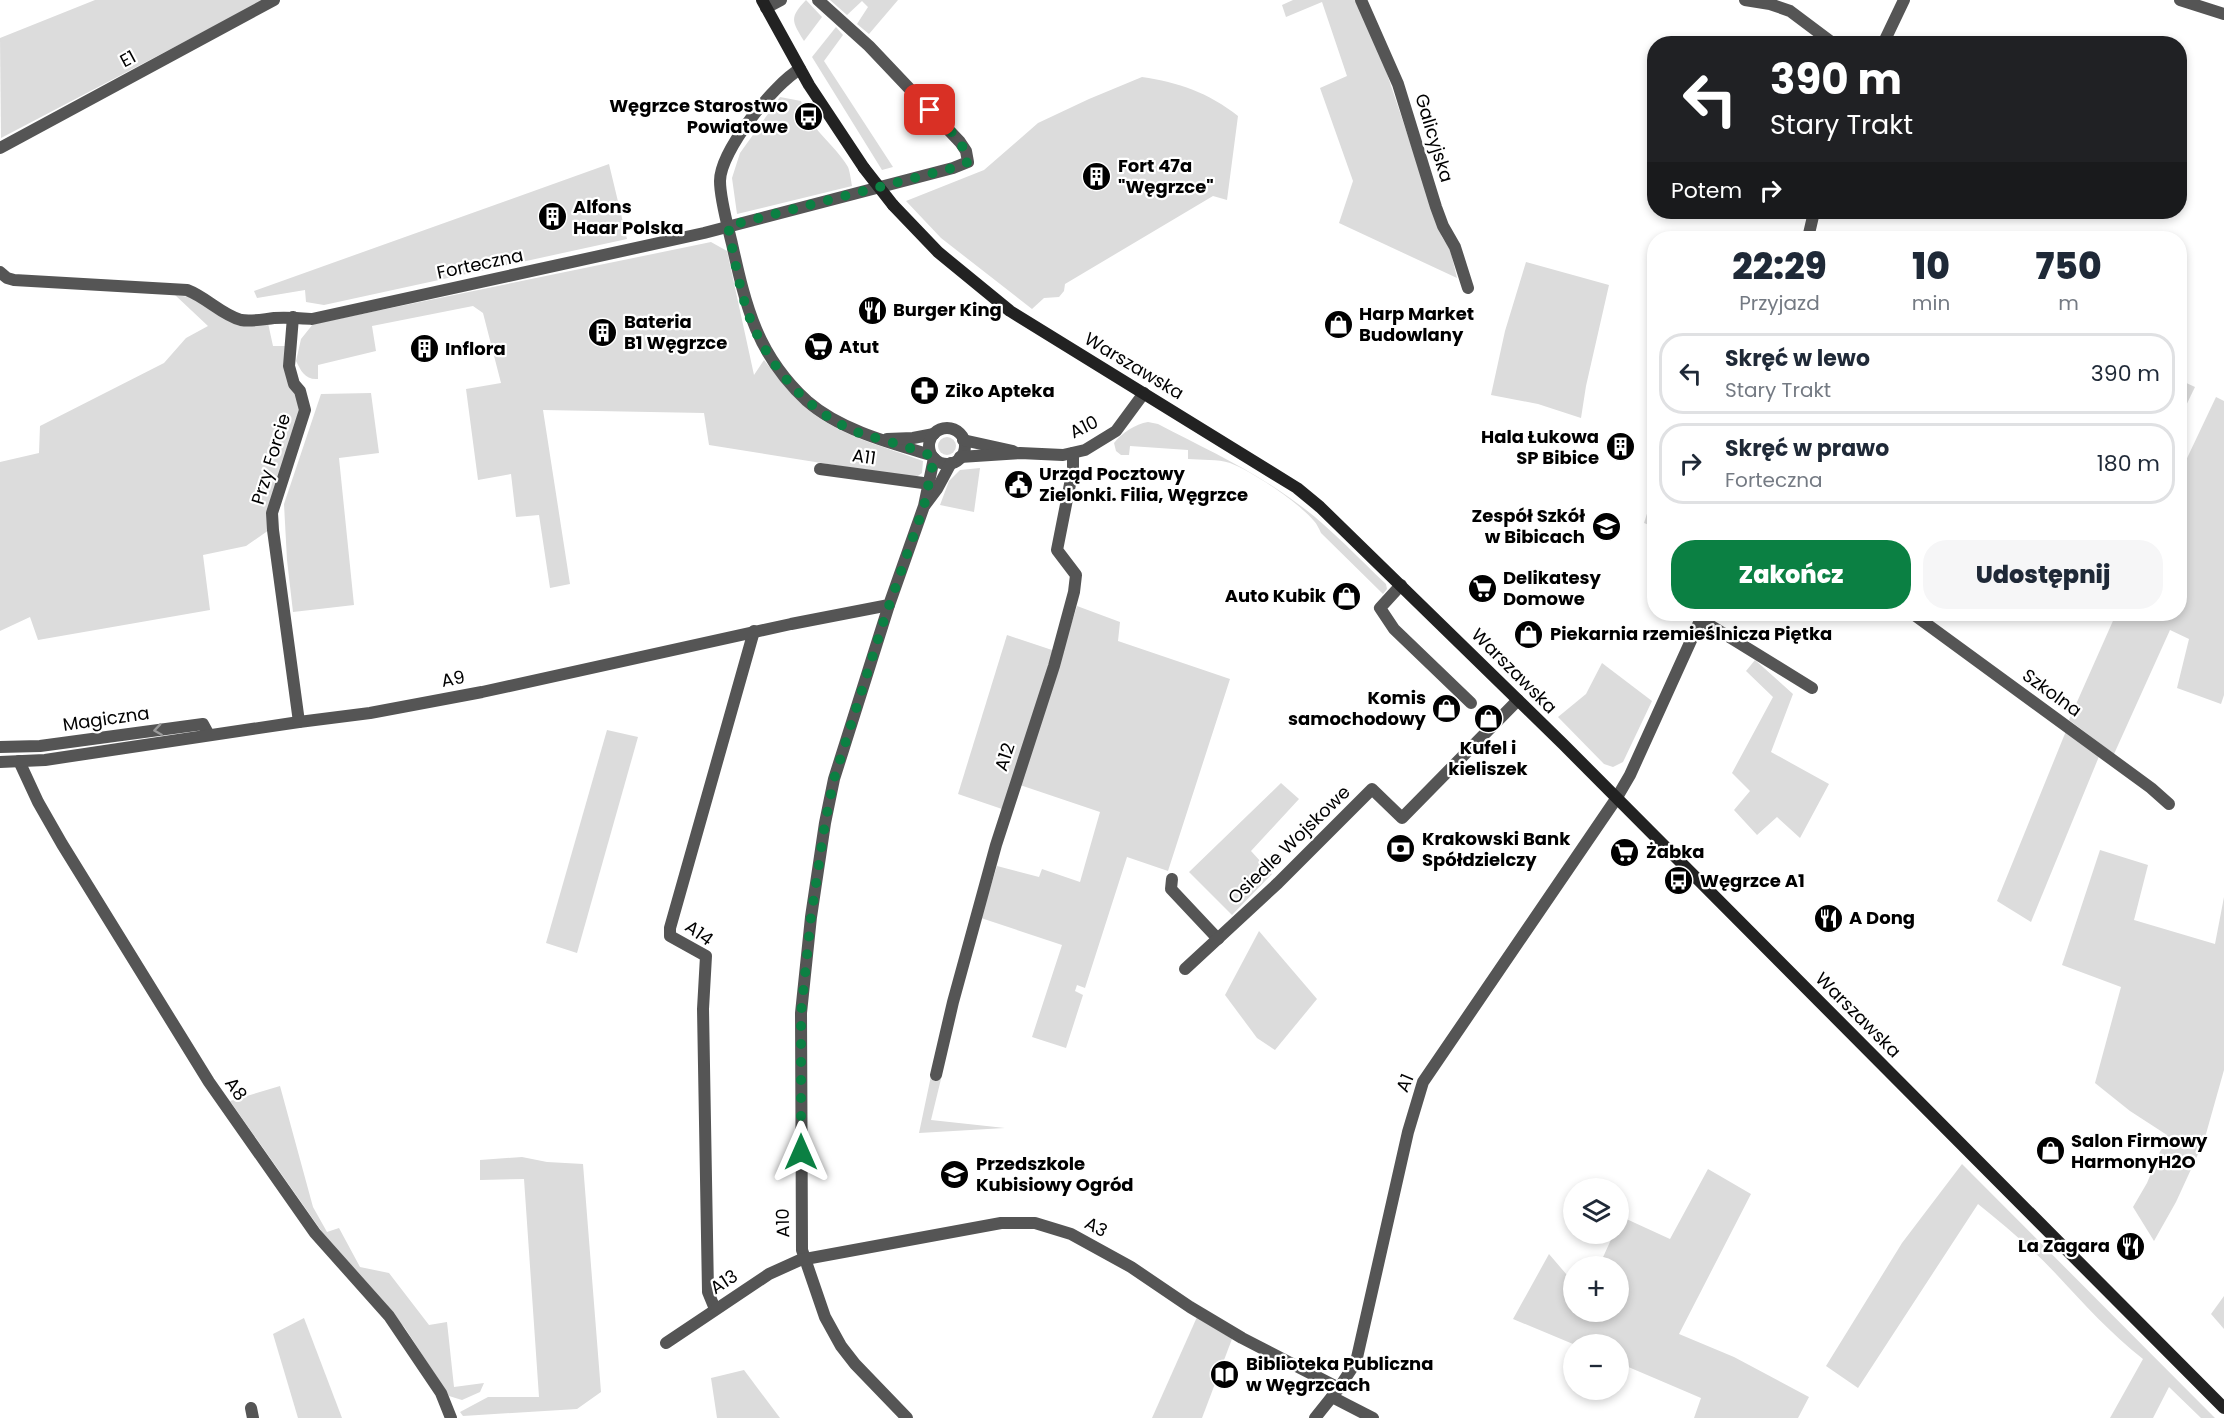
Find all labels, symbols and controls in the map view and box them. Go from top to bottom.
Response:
street label: E1 [115,44,140,73]
text: 390 m [1770,50,1902,109]
icon: left [1671,60,1749,138]
pin [904,84,955,135]
street label: Galicyjska [1409,91,1460,185]
place label: Węgrzce Starostwo Powiatowe [609,93,788,139]
icon: arrive [913,93,946,126]
bus stop icon: Węgrzce Starostwo Powiatowe [793,100,825,132]
text: Stary Trakt [1770,106,1913,143]
place label: Fort 47a "Węgrzce" [1118,153,1214,199]
building icon: Fort 47a "Węgrzce" [1081,160,1113,192]
icon: right [1754,174,1787,207]
text: Potem [1671,175,1742,206]
place label: Alfons Haar Polska [573,194,684,240]
building icon: Alfons Haar Polska [536,201,568,233]
text: 22:29 [1732,241,1827,292]
text: 10 [1912,241,1950,292]
text: 750 [2036,241,2102,292]
street label: Forteczna [434,242,525,285]
text: Przyjazd [1739,289,1820,317]
text: min [1912,289,1950,317]
text: m [2058,289,2079,317]
restaurant icon: Burger King [856,294,888,326]
place label: Burger King [893,297,1002,322]
place label: Harp Market Budowlany [1359,301,1474,347]
shop icon: Harp Market Budowlany [1322,308,1354,340]
place label: Bateria B1 Węgrzce [624,309,727,355]
building icon: Bateria B1 Węgrzce [587,316,619,348]
street label: Warszawska [1080,326,1189,405]
supermarket icon: Atut [802,331,834,363]
building icon: Inflora [408,333,440,365]
place label: Atut [839,334,879,359]
place label: Inflora [445,336,506,361]
text: Skręć w lewo [1725,343,1870,374]
icon: left [1674,357,1707,390]
text: 390 m [2091,358,2160,389]
pharmacy icon: Ziko Apteka [908,375,940,407]
text: Stary Trakt [1725,376,1831,404]
place label: Ziko Apteka [945,378,1055,403]
street label: A10 [1065,409,1102,444]
street label: Przy Forcie [245,410,296,507]
place label: Hala Łukowa SP Bibice [1481,424,1599,470]
building icon: Hala Łukowa SP Bibice [1604,431,1636,463]
text: Skręć w prawo [1725,433,1889,464]
street label: A11 [851,442,878,471]
icon: right [1674,447,1707,480]
text: 180 m [2097,448,2160,479]
place label: Urząd Pocztowy Zielonki. Filia, Węgrzce [1039,461,1248,507]
text: Forteczna [1725,466,1823,494]
public building icon: Urząd Pocztowy Zielonki. Filia, Węgrzce [1002,468,1034,500]
place label: Zespół Szkół w Bibicach [1471,503,1585,549]
school or university icon: Zespół Szkół w Bibicach [1590,510,1622,542]
button: Zakończ [1671,540,1911,609]
button: Udostępnij [1923,540,2163,609]
place label: Delikatesy Domowe [1503,565,1602,611]
supermarket icon: Delikatesy Domowe [1466,572,1498,604]
shop icon: Auto Kubik [1331,580,1363,612]
place label: Auto Kubik [1225,583,1327,608]
shop icon: Piekarnia rzemieślnicza Piętka [1513,618,1545,650]
place label: Piekarnia rzemieślnicza Piętka [1550,621,1832,646]
street label: Warszawska [1466,622,1563,719]
street label: Szkolna [2018,663,2087,723]
street label: A9 [439,664,467,693]
place label: Komis samochodowy [1288,685,1427,731]
shop icon: Komis samochodowy [1431,692,1463,724]
street label: Magiczna [61,700,151,737]
shop icon: Kufel i kieliszek [1472,703,1504,735]
one-way arrow [153,723,163,735]
place label: Kufel i kieliszek [1448,735,1529,781]
street label: A12 [988,740,1021,774]
street label: Osiedle Wojskowe [1222,780,1355,910]
place label: Krakowski Bank Spółdzielczy [1422,826,1571,872]
bank icon: Krakowski Bank Spółdzielczy [1385,833,1417,865]
supermarket icon: Żabka [1609,836,1641,868]
place label: Żabka [1646,839,1705,864]
bus stop icon: Węgrzce A1 [1663,865,1695,897]
place label: Węgrzce A1 [1700,868,1805,893]
restaurant icon: A Dong [1812,902,1844,934]
place label: A Dong [1849,905,1915,930]
street label: A14 [680,914,718,951]
street label: Warszawska [1810,966,1907,1063]
street label: A1 [1390,1070,1420,1096]
street label: A8 [219,1072,253,1106]
position arrow [769,1120,833,1184]
place label: Salon Firmowy HarmonyH2O [2071,1128,2208,1174]
shop icon: Salon Firmowy HarmonyH2O [2034,1135,2066,1167]
place label: Przedszkole Kubisiowy Ogród [976,1151,1134,1197]
school or university icon: Przedszkole Kubisiowy Ogród [939,1158,971,1190]
map controls [1563,1178,1629,1400]
button: layers [1563,1178,1629,1244]
street label: A10 [770,1208,795,1238]
street label: A3 [1080,1210,1112,1243]
restaurant icon: La Zagara [2115,1230,2147,1262]
place label: La Zagara [2018,1233,2110,1258]
button: + [1563,1256,1629,1322]
street label: A13 [705,1263,742,1300]
button: − [1563,1334,1629,1400]
place label: Biblioteka Publiczna w Węgrzcach [1246,1351,1433,1397]
library icon: Biblioteka Publiczna w Węgrzcach [1209,1358,1241,1390]

